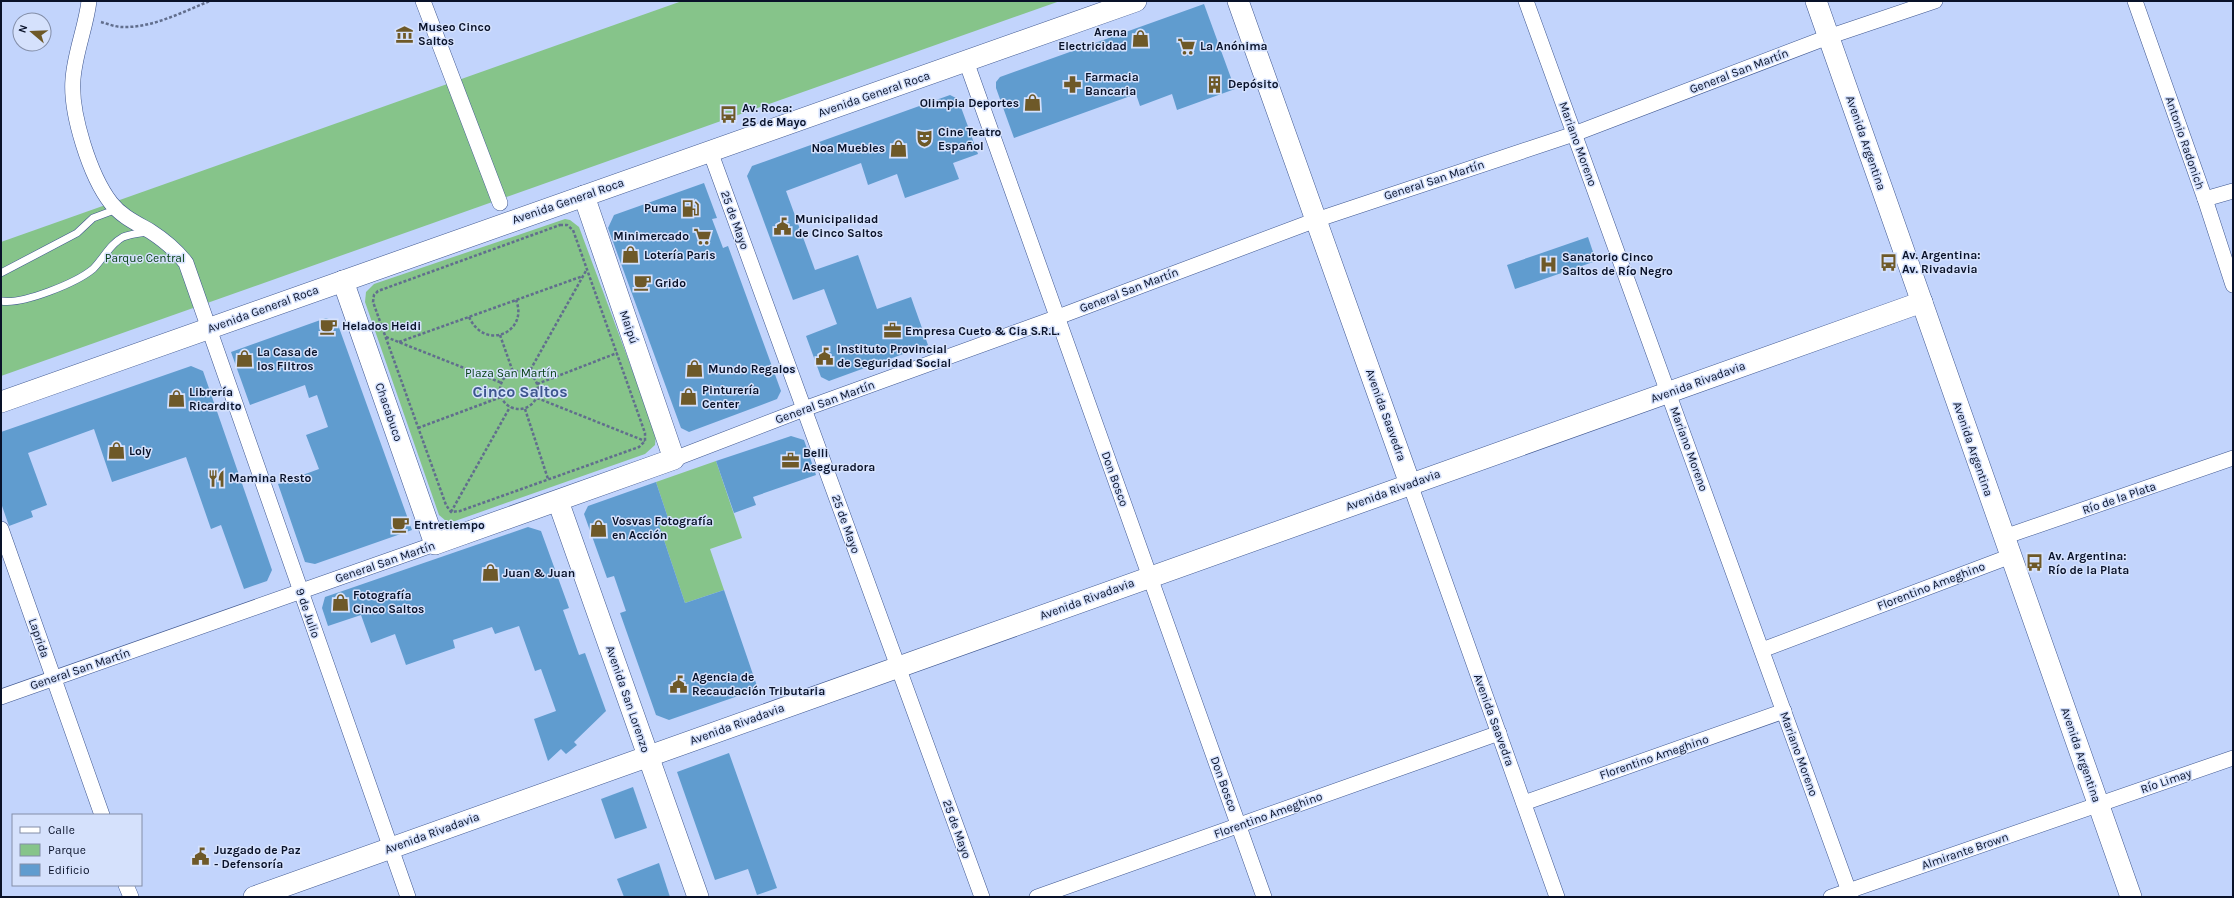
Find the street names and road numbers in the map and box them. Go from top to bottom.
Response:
street label: General San Martín [1688,46,1790,96]
street label: Avenida General Roca [816,68,932,120]
street label: Avenida Argentina [1843,94,1889,192]
street label: Antonio Radonich [2163,95,2207,191]
street label: Mariano Moreno [1556,100,1600,188]
street label: General San Martín [1382,157,1486,203]
street label: Avenida General Roca [510,175,626,227]
street label: 25 de Mayo [718,189,752,251]
street label: General San Martín [1078,265,1180,315]
street label: Avenida General Roca [205,282,321,336]
street label: Maipú [617,308,641,346]
street label: Avenida Rivadavia [1649,358,1747,406]
street label: Avenida Saavedra [1363,367,1409,463]
street label: General San Martín [773,377,877,427]
street label: Chacabuco [372,381,406,443]
street label: Avenida Argentina [1950,400,1996,498]
street label: Mariano Moreno [1667,405,1711,493]
street label: Don Bosco [1099,450,1131,508]
street label: Avenida Rivadavia [1344,466,1442,514]
street label: Río de la Plata [2080,479,2158,517]
street label: 25 de Mayo [829,493,863,555]
street label: General San Martín [333,538,437,586]
street label: Florentino Ameghino [1875,559,1987,613]
street label: Avenida Rivadavia [1038,575,1136,623]
street label: 9 de Julio [293,586,323,640]
street label: Laprida [26,616,52,660]
street label: Avenida San Lorenzo [603,644,653,754]
street label: General San Martín [28,645,132,693]
street label: Avenida Saavedra [1471,672,1517,768]
street label: Avenida Rivadavia [688,700,786,748]
street label: Avenida Argentina [2058,706,2104,804]
street label: Mariano Moreno [1777,710,1821,798]
street label: Florentino Ameghino [1598,732,1710,782]
street label: Don Bosco [1208,755,1240,813]
street label: Río Limay [2139,766,2194,796]
street label: Florentino Ameghino [1212,789,1324,841]
street label: 25 de Mayo [940,798,974,860]
street label: Avenida Rivadavia [383,809,481,857]
street label: Almirante Brown [1920,830,2010,872]

